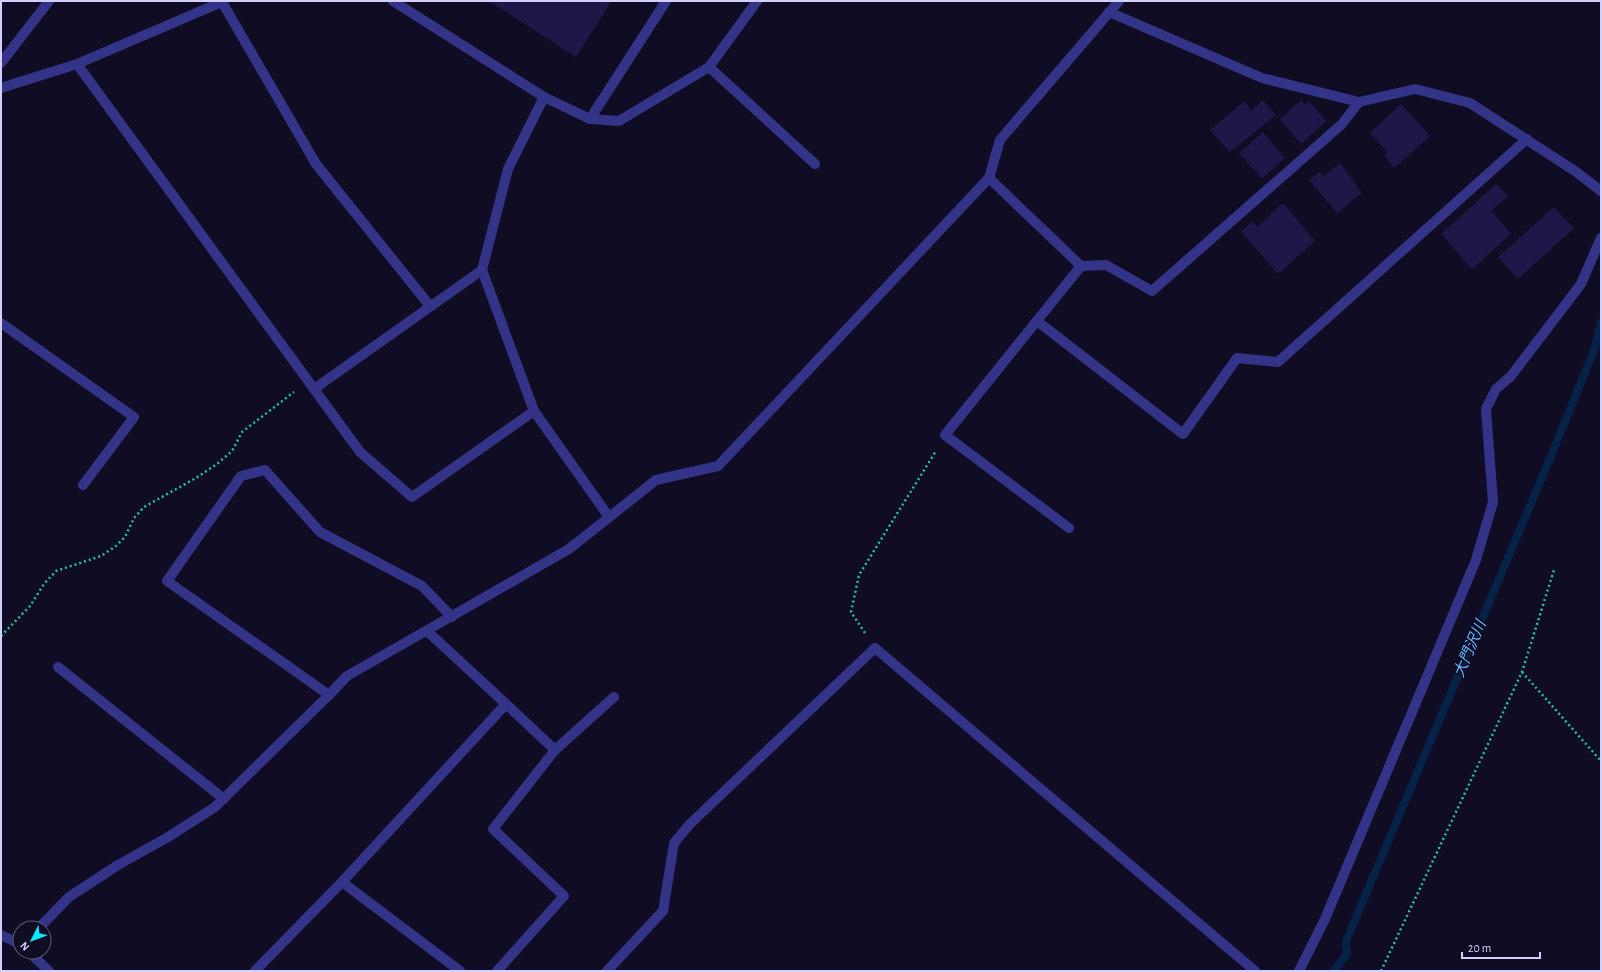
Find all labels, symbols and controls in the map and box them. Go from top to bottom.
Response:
water label: 大門沢川 [1450,616,1489,680]
north arrow [12,920,52,960]
scale bar [1462,934,1540,960]
text: N [18,940,32,953]
text: 20 m [1468,942,1491,954]

